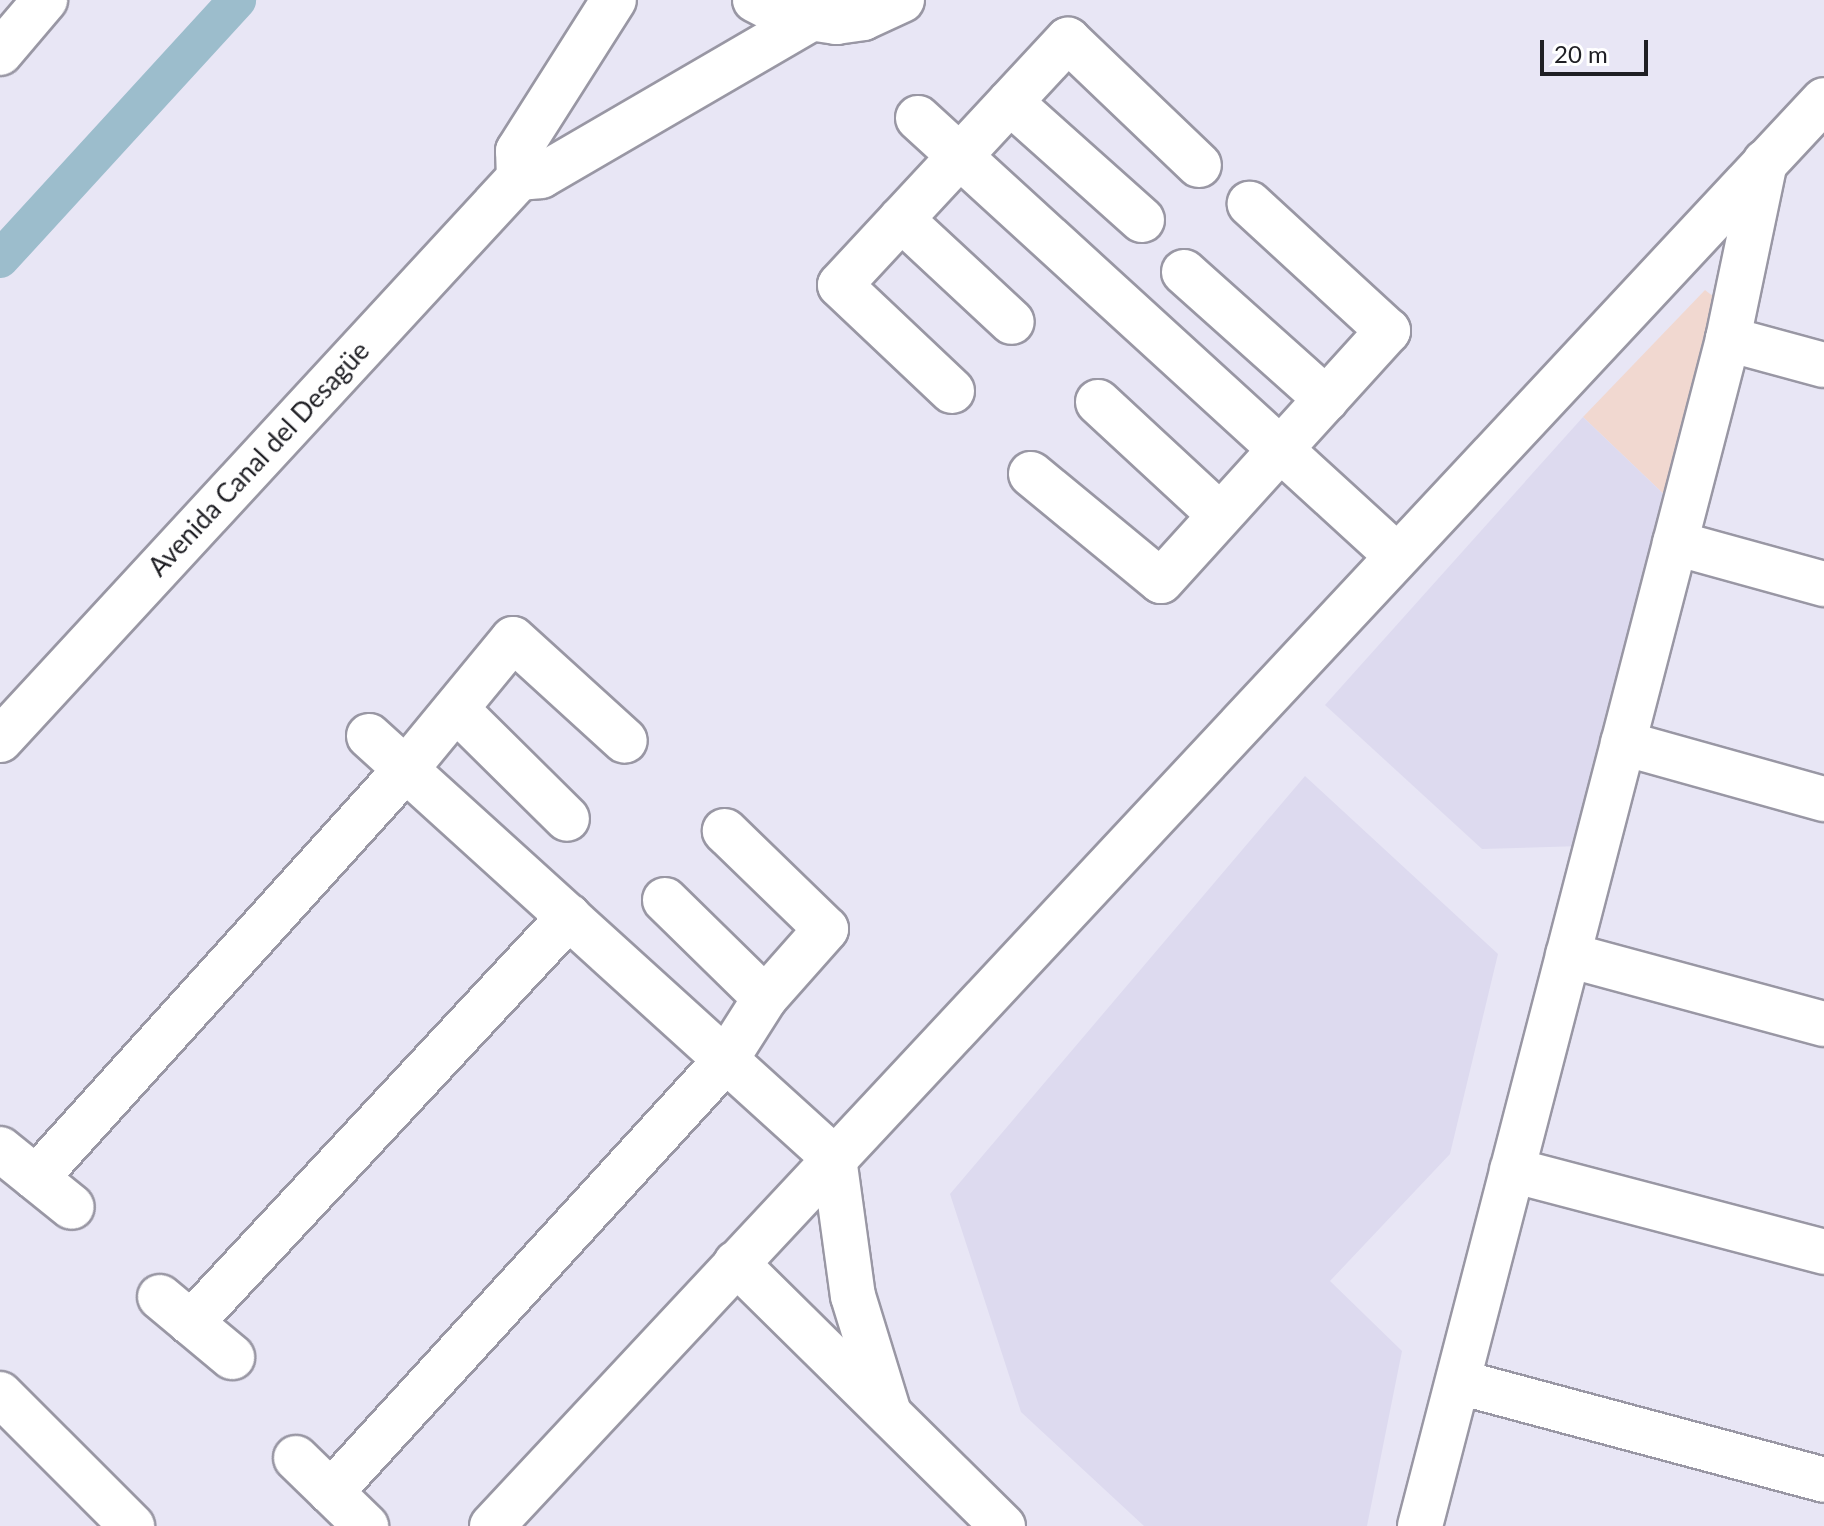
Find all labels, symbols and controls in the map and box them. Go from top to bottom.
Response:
scale bar [1544,24,1652,74]
text: 20 m [1554,39,1608,68]
street label: Avenida Canal del Desagüe [142,335,376,583]

